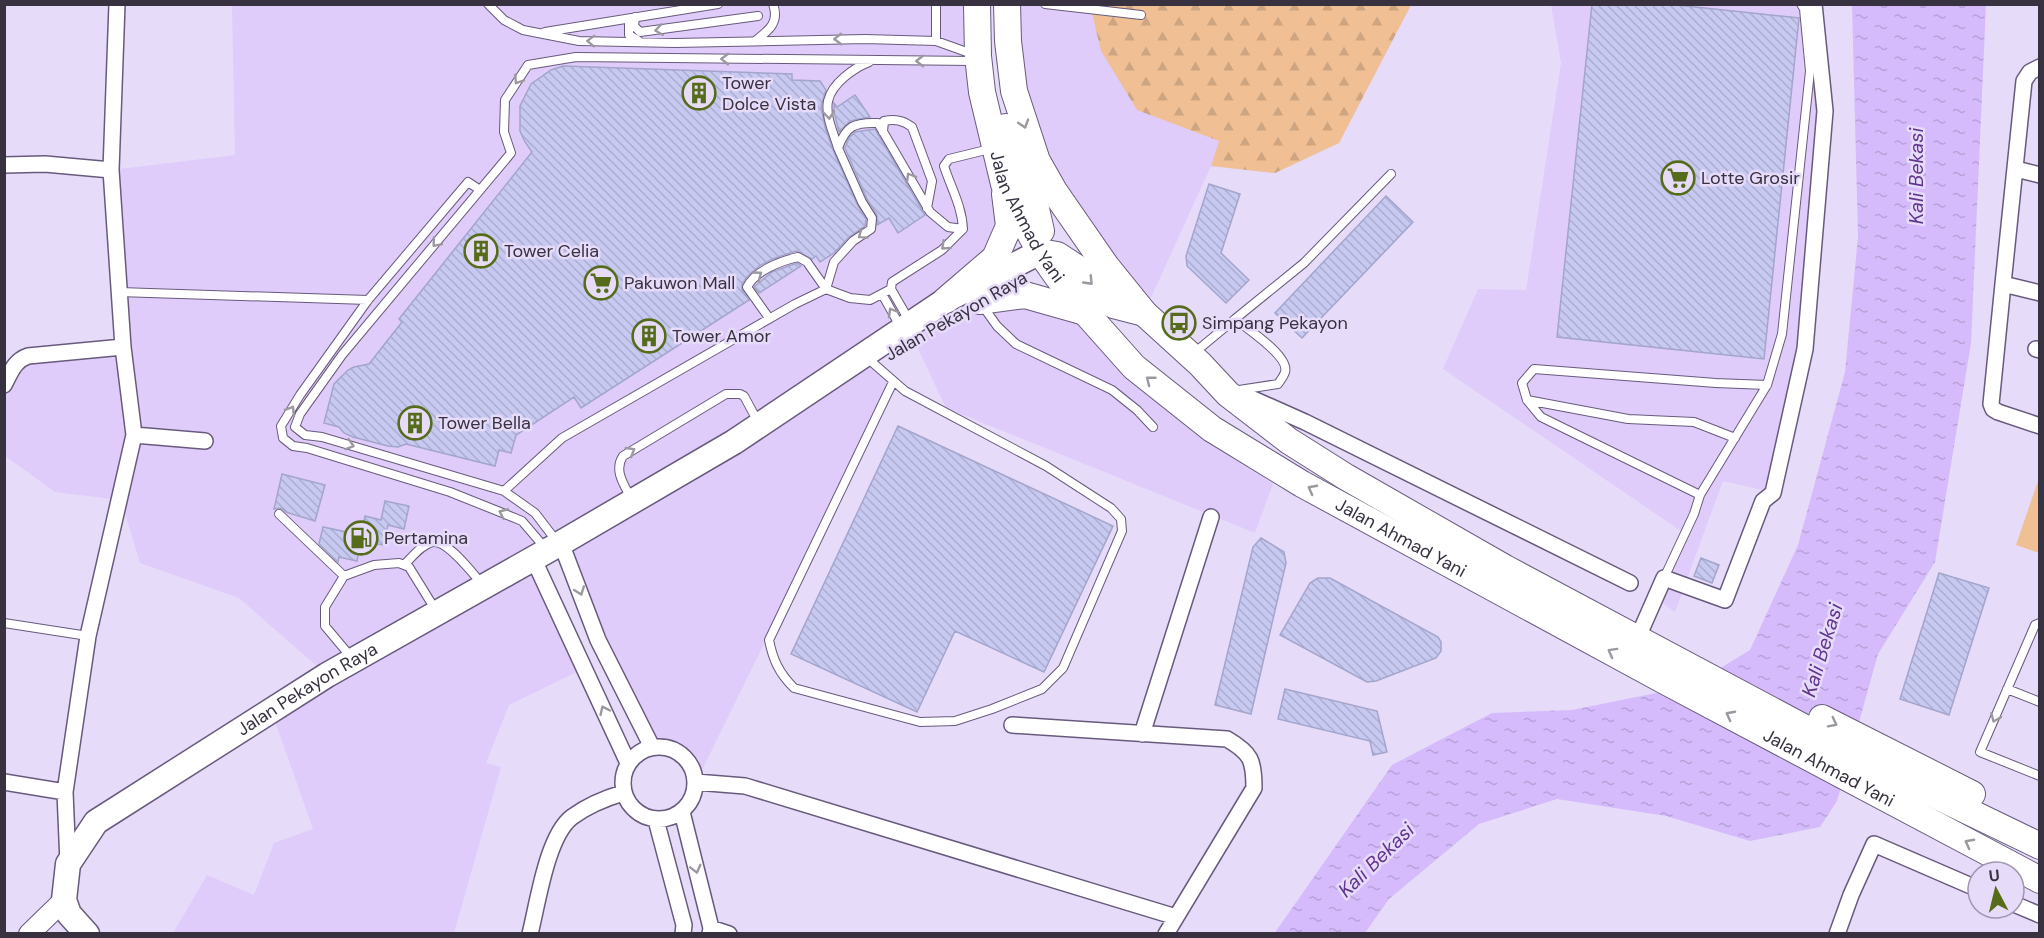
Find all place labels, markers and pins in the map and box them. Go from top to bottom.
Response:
place label: Tower Dolce Vista [722,71,816,116]
building icon: Tower Dolce Vista [681,75,717,111]
supermarket icon: Lotte Grosir [1660,160,1696,196]
place label: Lotte Grosir [1701,166,1800,190]
building icon: Tower Celia [463,233,499,269]
place label: Tower Celia [504,239,599,263]
supermarket icon: Pakuwon Mall [583,265,619,301]
place label: Pakuwon Mall [624,271,735,295]
bus stop icon: Simpang Pekayon [1161,305,1197,341]
place label: Simpang Pekayon [1202,311,1348,335]
building icon: Tower Amor [631,318,667,354]
place label: Tower Amor [672,324,772,348]
building icon: Tower Bella [397,405,433,441]
place label: Tower Bella [438,411,531,435]
fuel station icon: Pertamina [343,520,379,556]
place label: Pertamina [384,526,468,550]

